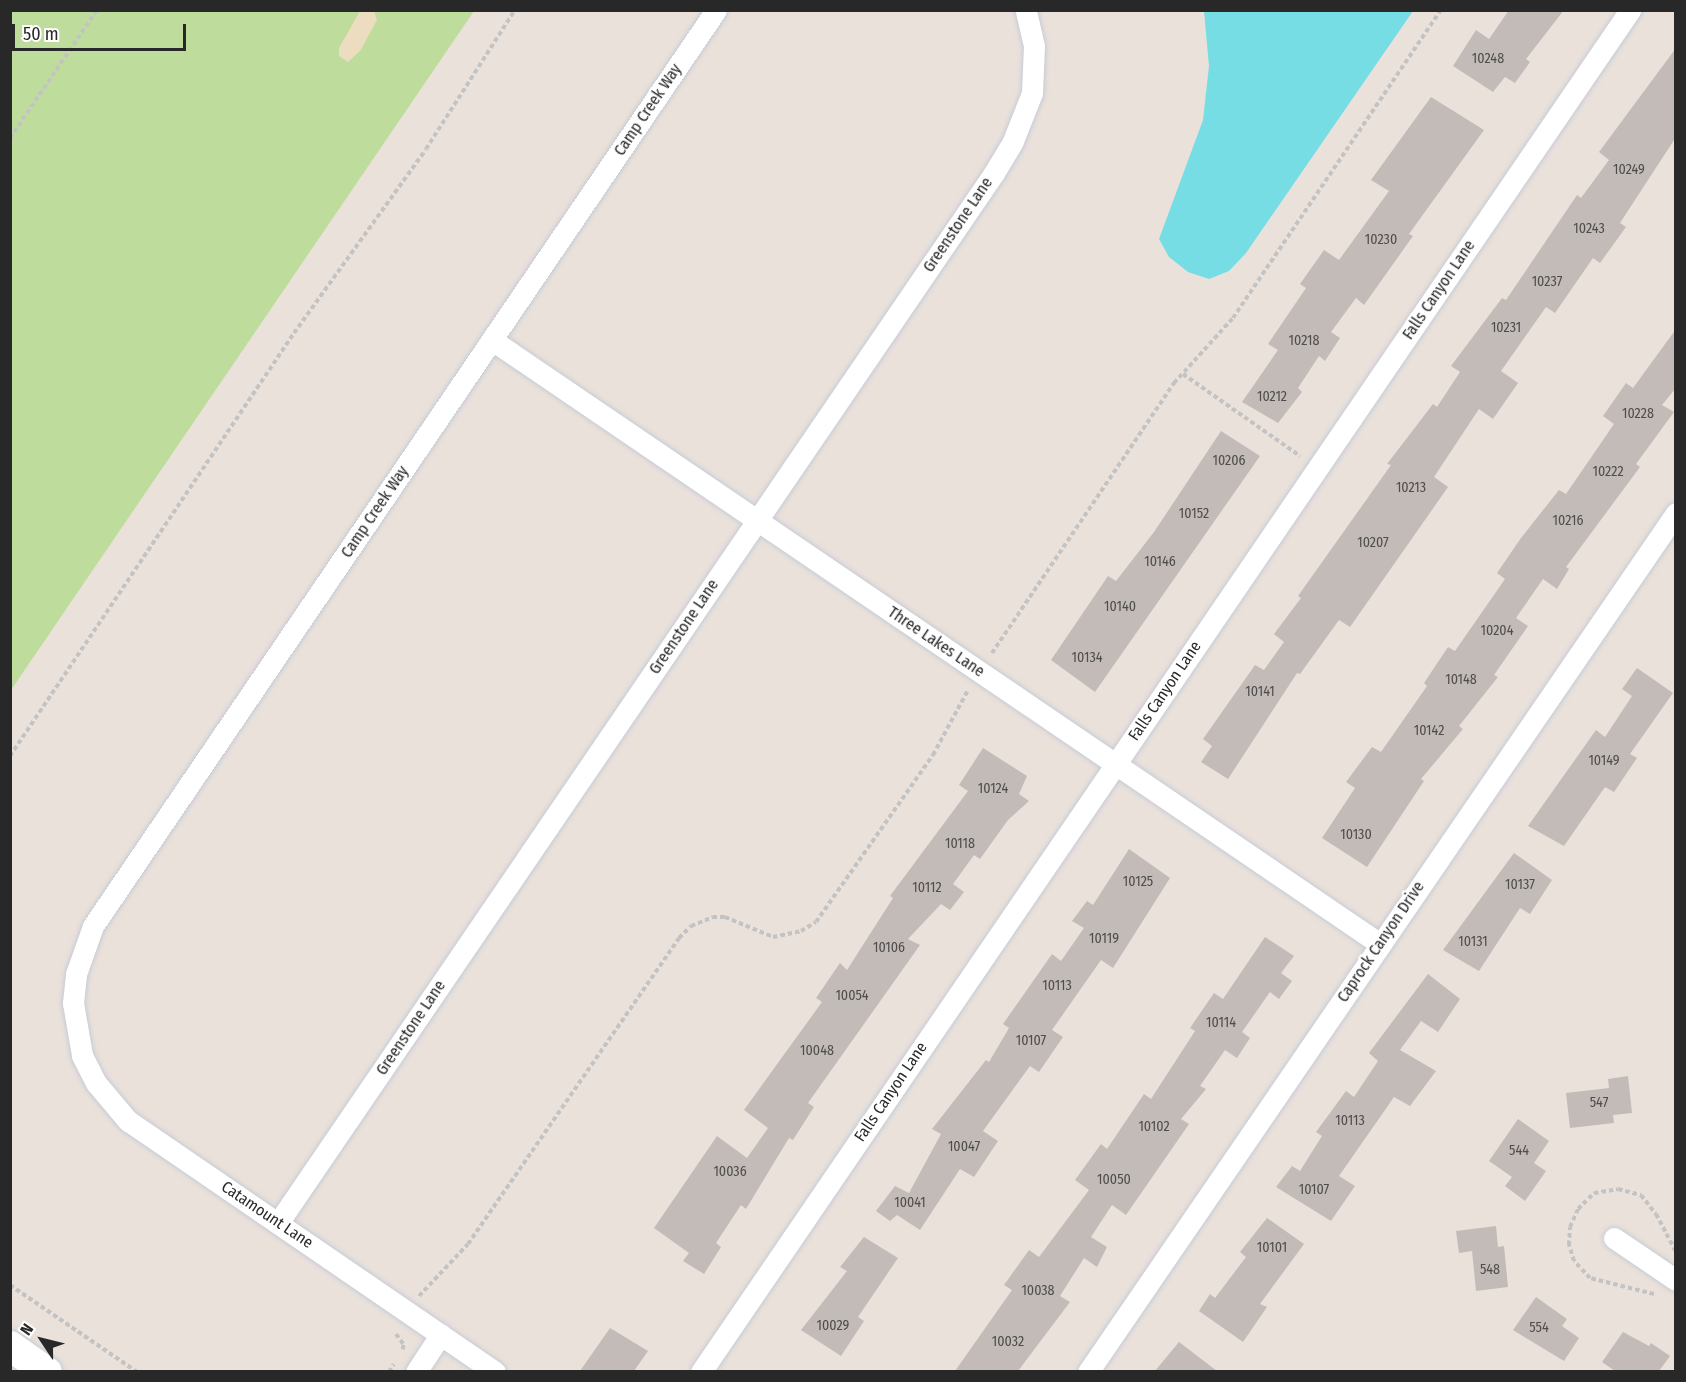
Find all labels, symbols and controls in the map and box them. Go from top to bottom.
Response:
scale bar [15,12,189,50]
text: 50 m [23,23,59,45]
house number: 10248 [1472,51,1504,67]
street label: Camp Creek Way [610,60,686,160]
house number: 10249 [1613,162,1645,178]
street label: Greenstone Lane [919,174,997,276]
house number: 10243 [1573,221,1605,237]
house number: 10230 [1365,232,1397,248]
street label: Falls Canyon Lane [1399,237,1479,343]
house number: 10237 [1532,274,1562,290]
house number: 10231 [1491,320,1521,336]
house number: 10218 [1289,333,1319,349]
house number: 10212 [1257,389,1287,405]
house number: 10228 [1622,406,1654,422]
house number: 10206 [1212,453,1246,469]
street label: Camp Creek Way [337,462,413,562]
house number: 10222 [1592,464,1624,480]
house number: 10213 [1396,480,1426,496]
house number: 10152 [1179,506,1209,522]
house number: 10216 [1553,513,1583,529]
house number: 10207 [1357,535,1389,551]
house number: 10146 [1144,554,1176,570]
street label: Greenstone Lane [645,576,723,678]
house number: 10140 [1104,599,1136,615]
street label: Three Lakes Lane [884,603,988,681]
house number: 10204 [1481,623,1513,639]
street label: Falls Canyon Lane [1125,638,1205,744]
house number: 10134 [1072,650,1102,666]
house number: 10148 [1445,672,1477,688]
house number: 10141 [1245,684,1275,700]
house number: 10142 [1414,723,1444,739]
house number: 10149 [1588,753,1620,769]
house number: 10124 [978,781,1008,797]
house number: 10130 [1340,827,1372,843]
house number: 10118 [945,836,975,852]
house number: 10125 [1123,874,1153,890]
house number: 10137 [1505,877,1535,893]
street label: Caprock Canyon Drive [1333,878,1429,1006]
house number: 10112 [912,880,942,896]
house number: 10119 [1089,931,1119,947]
house number: 10131 [1458,934,1488,950]
house number: 10106 [873,940,905,956]
street label: Greenstone Lane [372,977,450,1079]
house number: 10113 [1042,978,1072,994]
house number: 10054 [835,988,869,1004]
house number: 10114 [1206,1015,1236,1031]
house number: 10107 [1016,1033,1046,1049]
street label: Falls Canyon Lane [851,1039,931,1145]
house number: 10048 [800,1043,834,1059]
house number: 547 [1590,1095,1608,1111]
house number: 10113 [1335,1113,1365,1129]
house number: 10102 [1138,1119,1170,1135]
house number: 10047 [948,1139,980,1155]
house number: 544 [1509,1143,1529,1159]
house number: 10036 [713,1164,747,1180]
house number: 10050 [1097,1172,1131,1188]
street label: Catamount Lane [218,1177,316,1253]
house number: 10107 [1299,1182,1329,1198]
house number: 10041 [894,1195,926,1211]
house number: 10101 [1257,1240,1287,1256]
house number: 548 [1480,1262,1500,1278]
house number: 10038 [1021,1283,1055,1299]
north arrow [12,1310,72,1370]
house number: 10029 [817,1318,849,1334]
text: N [16,1320,37,1339]
house number: 554 [1529,1320,1549,1336]
house number: 10032 [992,1334,1024,1350]

